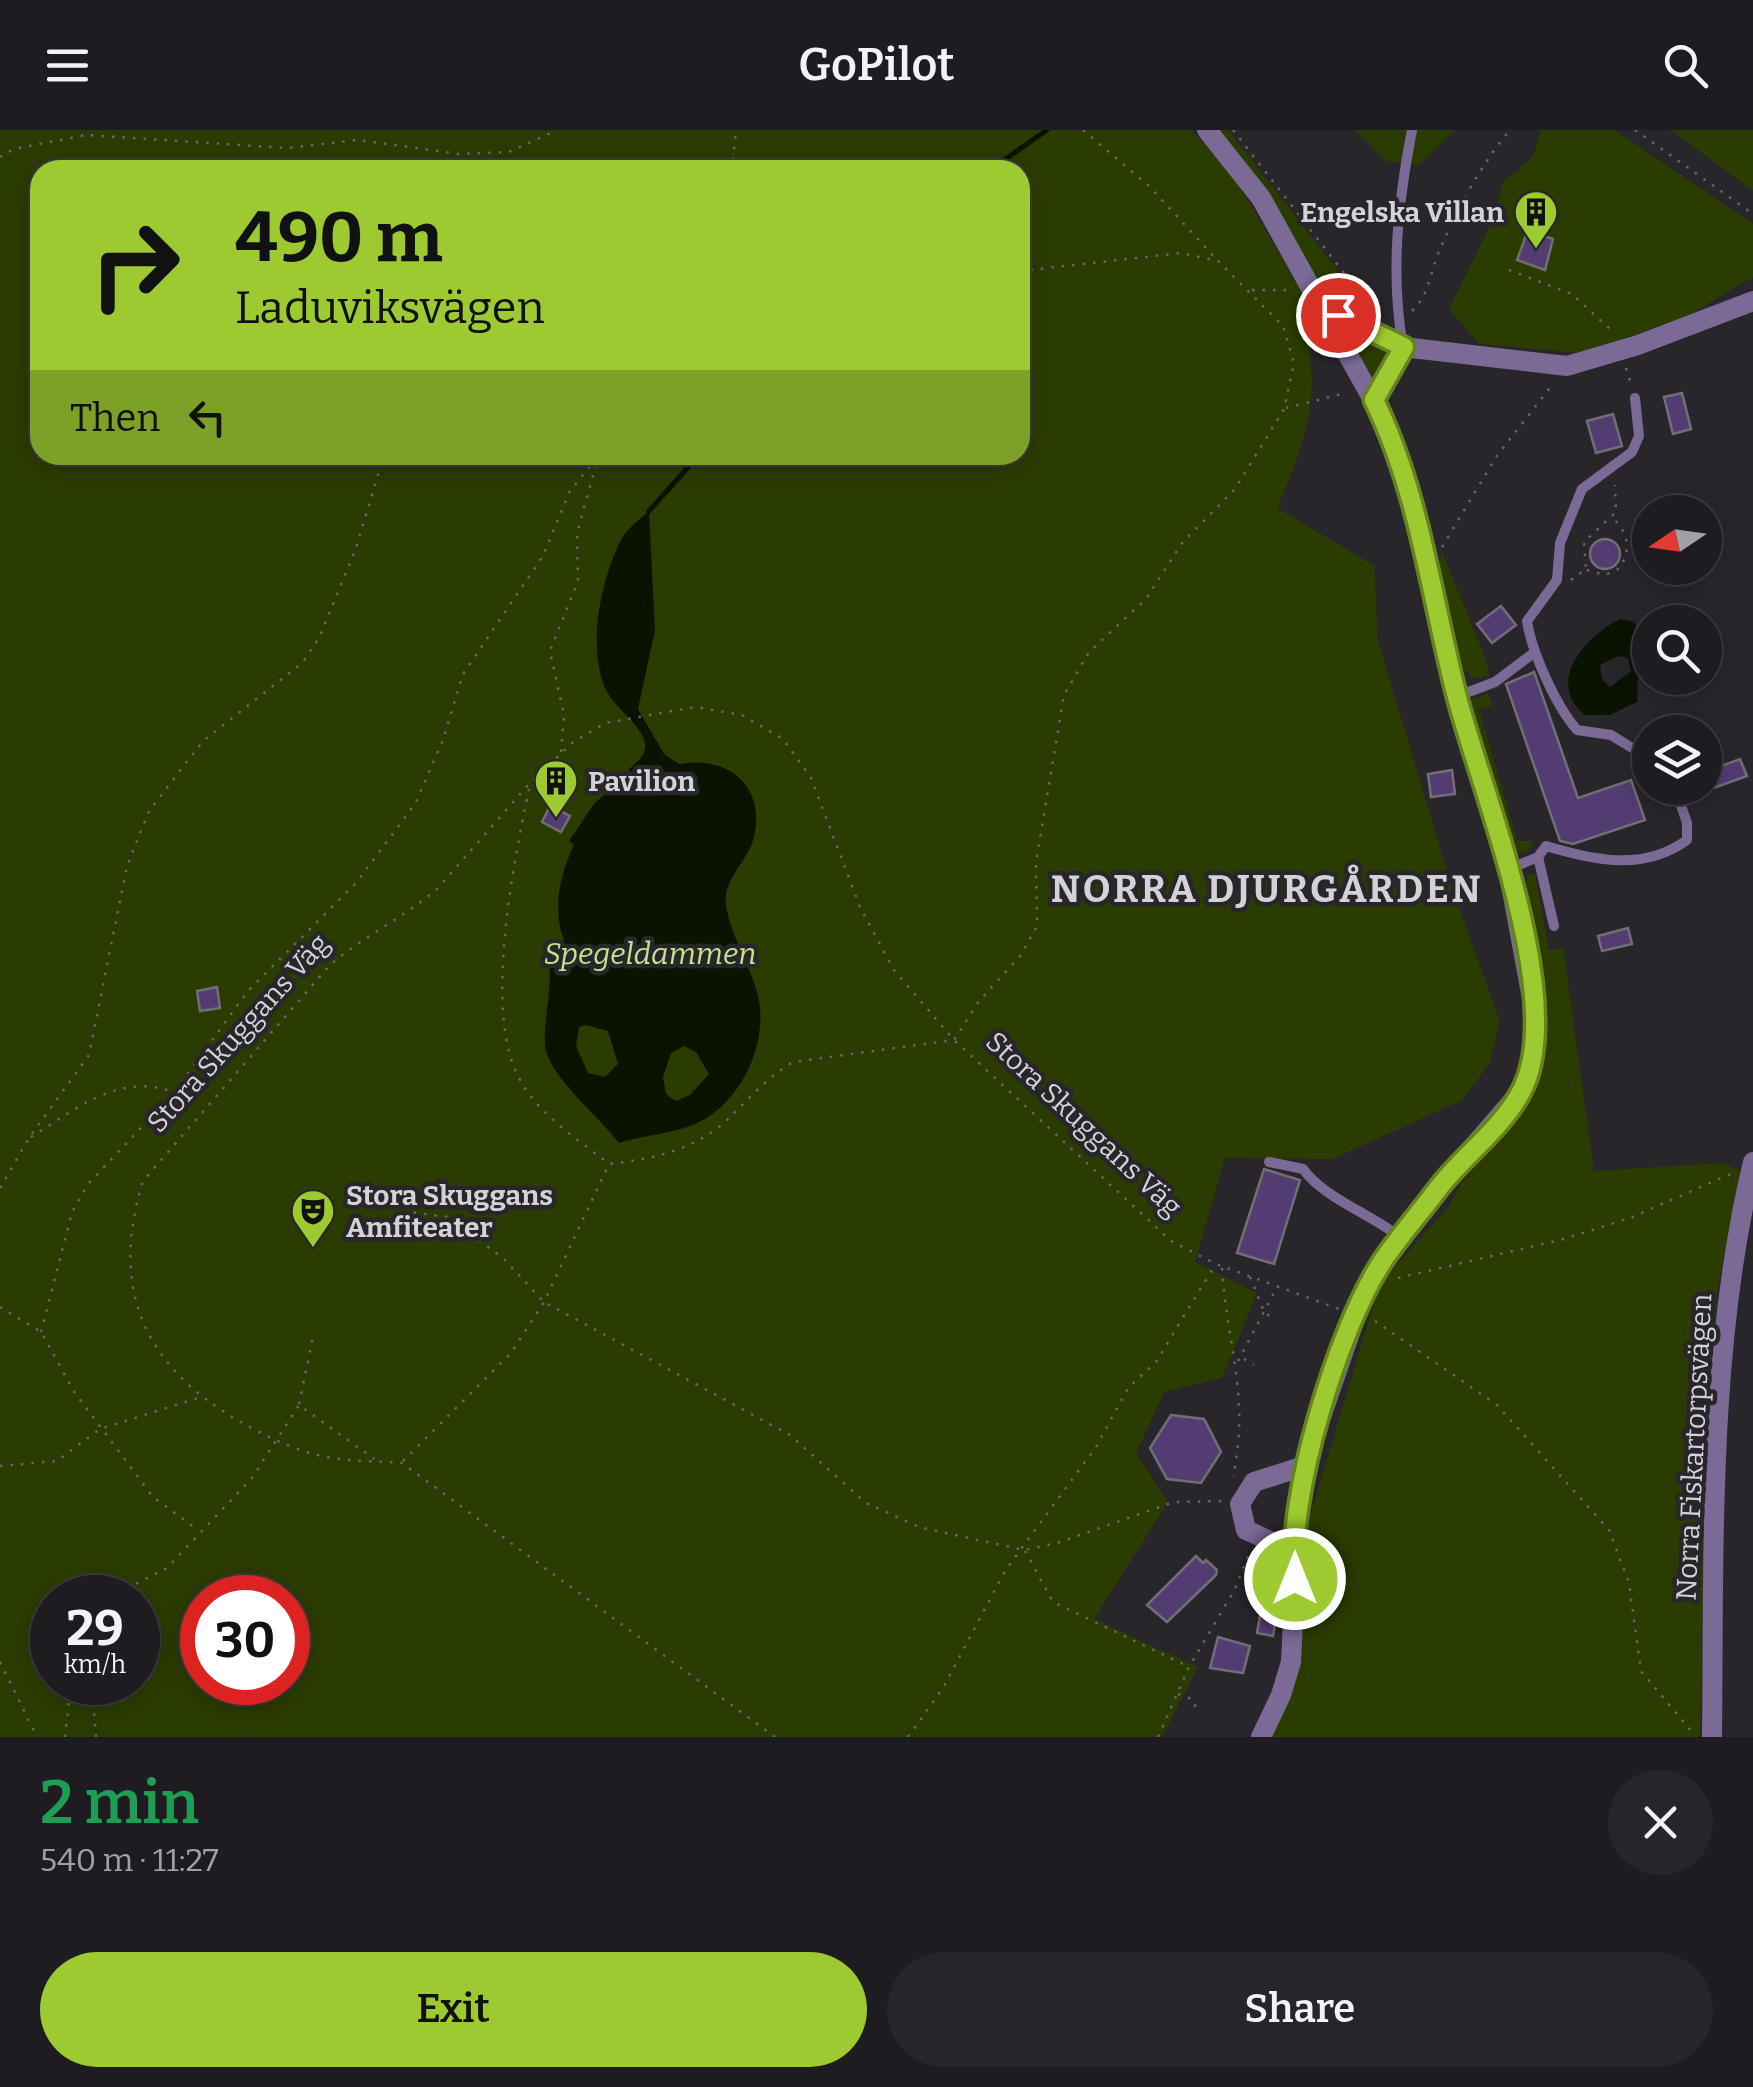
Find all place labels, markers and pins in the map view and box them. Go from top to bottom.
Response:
building icon: Engelska Villan [1513,189,1559,250]
place label: Engelska Villan [1300,196,1504,229]
pin [1296,273,1381,358]
building icon: Pavilion [533,758,579,819]
place label: Pavilion [588,765,695,798]
place label: Stora Skuggans Amfiteater [346,1179,553,1244]
theatre icon: Stora Skuggans Amfiteater [290,1188,336,1249]

